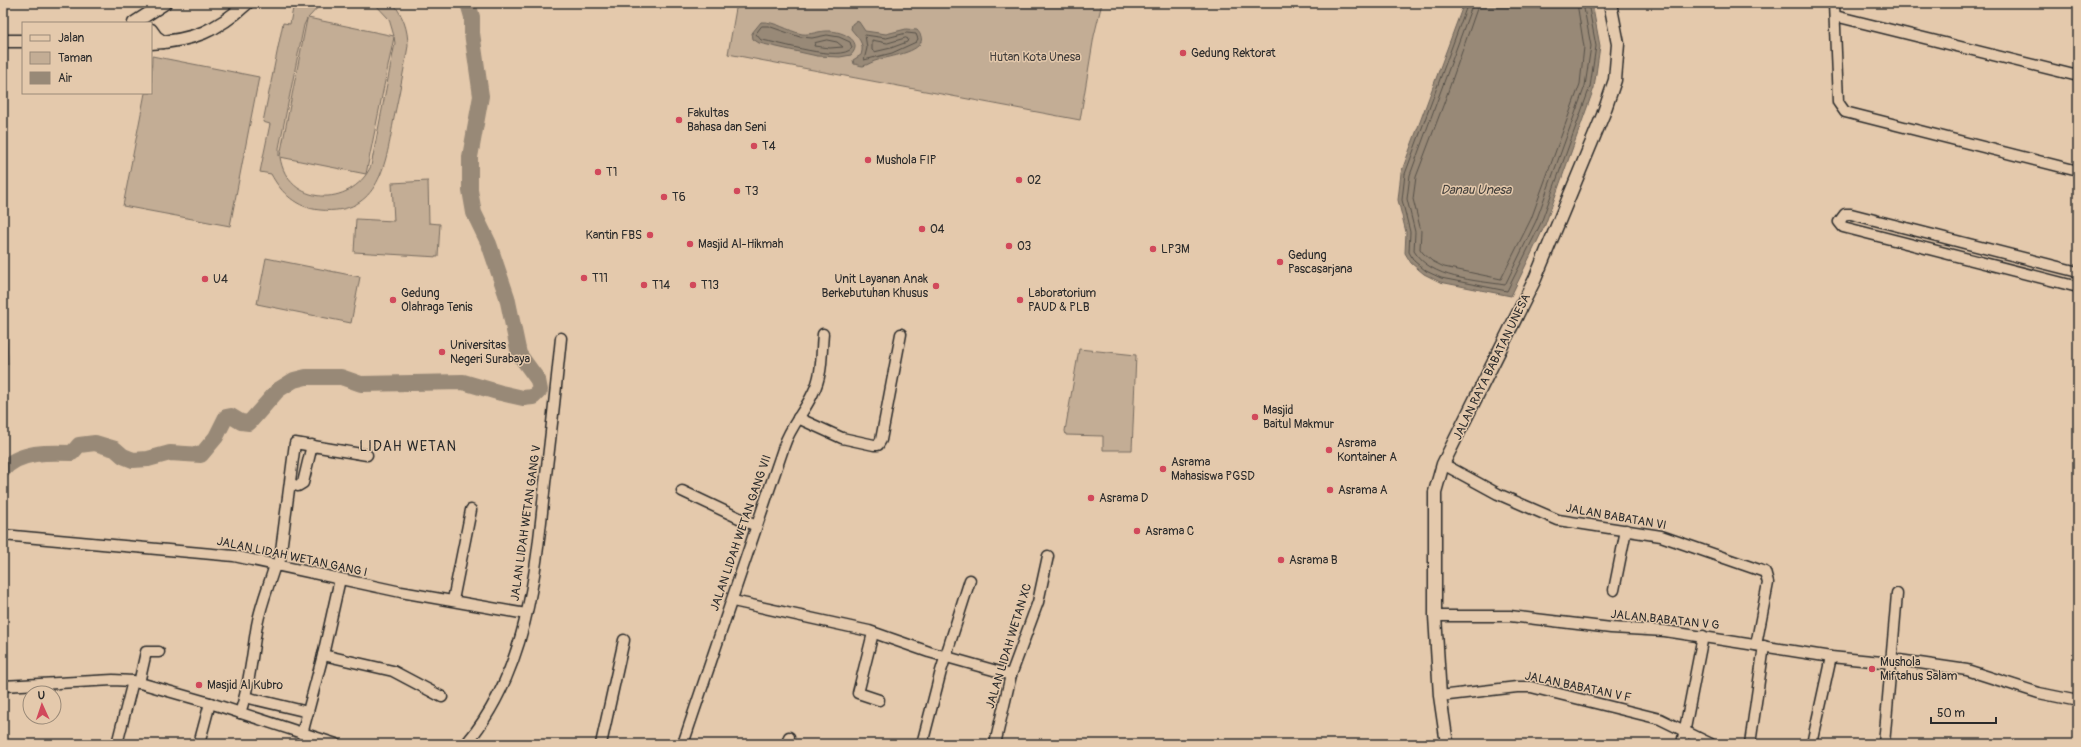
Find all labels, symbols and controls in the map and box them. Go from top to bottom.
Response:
legend [22,22,152,94]
text: Jalan [58,31,84,46]
place label: Gedung Rektorat [1191,46,1276,61]
marker: Gedung Rektorat [1178,48,1188,58]
park label: Hutan Kota Unesa [989,50,1081,65]
text: Taman [58,51,92,66]
text: Air [58,71,73,86]
place label: Fakultas Bahasa dan Seni [687,106,766,135]
marker: Fakultas Bahasa dan Seni [674,115,684,125]
place label: T4 [762,139,776,154]
marker: T4 [749,141,759,151]
place label: Mushola FIP [876,153,937,168]
marker: Mushola FIP [863,155,873,165]
place label: T1 [606,165,617,180]
marker: T1 [593,167,603,177]
place label: O2 [1027,173,1042,188]
marker: O2 [1014,175,1024,185]
water label: Danau Unesa [1441,182,1512,198]
place label: T3 [745,184,759,199]
marker: T3 [732,186,742,196]
place label: T6 [672,190,686,205]
marker: T6 [659,192,669,202]
place label: O4 [930,222,945,237]
marker: O4 [917,224,927,234]
place label: Kantin FBS [586,228,642,243]
marker: Kantin FBS [645,230,655,240]
place label: Masjid Al-Hikmah [698,237,784,252]
marker: Masjid Al-Hikmah [685,239,695,249]
place label: O3 [1017,239,1032,254]
marker: O3 [1004,241,1014,251]
place label: LP3M [1161,242,1190,257]
marker: LP3M [1148,244,1158,254]
place label: Gedung Pascasarjana [1288,248,1353,277]
marker: Gedung Pascasarjana [1275,257,1285,267]
place label: T11 [592,271,608,286]
place label: U4 [213,272,228,287]
place label: Unit Layanan Anak Berkebutuhan Khusus [822,272,929,301]
marker: T11 [579,273,589,283]
marker: U4 [200,274,210,284]
place label: T14 [652,278,670,293]
place label: T13 [701,278,719,293]
marker: T14 [639,280,649,290]
marker: T13 [688,280,698,290]
marker: Unit Layanan Anak Berkebutuhan Khusus [931,281,941,291]
place label: Gedung Olahraga Tenis [401,286,473,315]
place label: Laboratorium PAUD & PLB [1028,286,1097,315]
street label: JALAN RAYA BABATAN UNESA [1450,291,1534,442]
marker: Gedung Olahraga Tenis [388,295,398,305]
marker: Laboratorium PAUD & PLB [1015,295,1025,305]
place label: Universitas Negeri Surabaya [450,338,530,367]
marker: Universitas Negeri Surabaya [437,347,447,357]
place label: Masjid Baitul Makmur [1263,403,1335,432]
marker: Masjid Baitul Makmur [1250,412,1260,422]
place label: Asrama Kontainer A [1337,436,1397,465]
district label: LIDAH WETAN [359,438,457,455]
street label: JALAN LIDAH WETAN GANG V [508,444,544,602]
marker: Asrama Kontainer A [1324,445,1334,455]
street label: JALAN LIDAH WETAN GANG VII [707,453,775,613]
place label: Asrama Mahasiswa PGSD [1171,455,1255,484]
marker: Asrama Mahasiswa PGSD [1158,464,1168,474]
place label: Asrama A [1338,483,1388,498]
marker: Asrama A [1325,485,1335,495]
place label: Asrama D [1099,491,1149,506]
marker: Asrama D [1086,493,1096,503]
street label: JALAN BABATAN VI [1564,501,1668,533]
place label: Asrama C [1145,524,1194,539]
marker: Asrama C [1132,526,1142,536]
street label: JALAN LIDAH WETAN GANG I [215,534,369,580]
place label: Asrama B [1289,553,1338,568]
marker: Asrama B [1276,555,1286,565]
street label: JALAN LIDAH WETAN XC [983,582,1035,710]
street label: JALAN BABATAN V G [1610,607,1720,633]
place label: Mushola Miftahus Salam [1880,655,1958,684]
marker: Mushola Miftahus Salam [1867,664,1877,674]
street label: JALAN BABATAN V F [1523,668,1633,706]
place label: Masjid Al Kubro [207,678,283,693]
marker: Masjid Al Kubro [194,680,204,690]
north arrow [22,685,62,725]
text: U [38,689,45,702]
scale bar [1931,699,1996,725]
text: 50 m [1937,706,1965,721]

